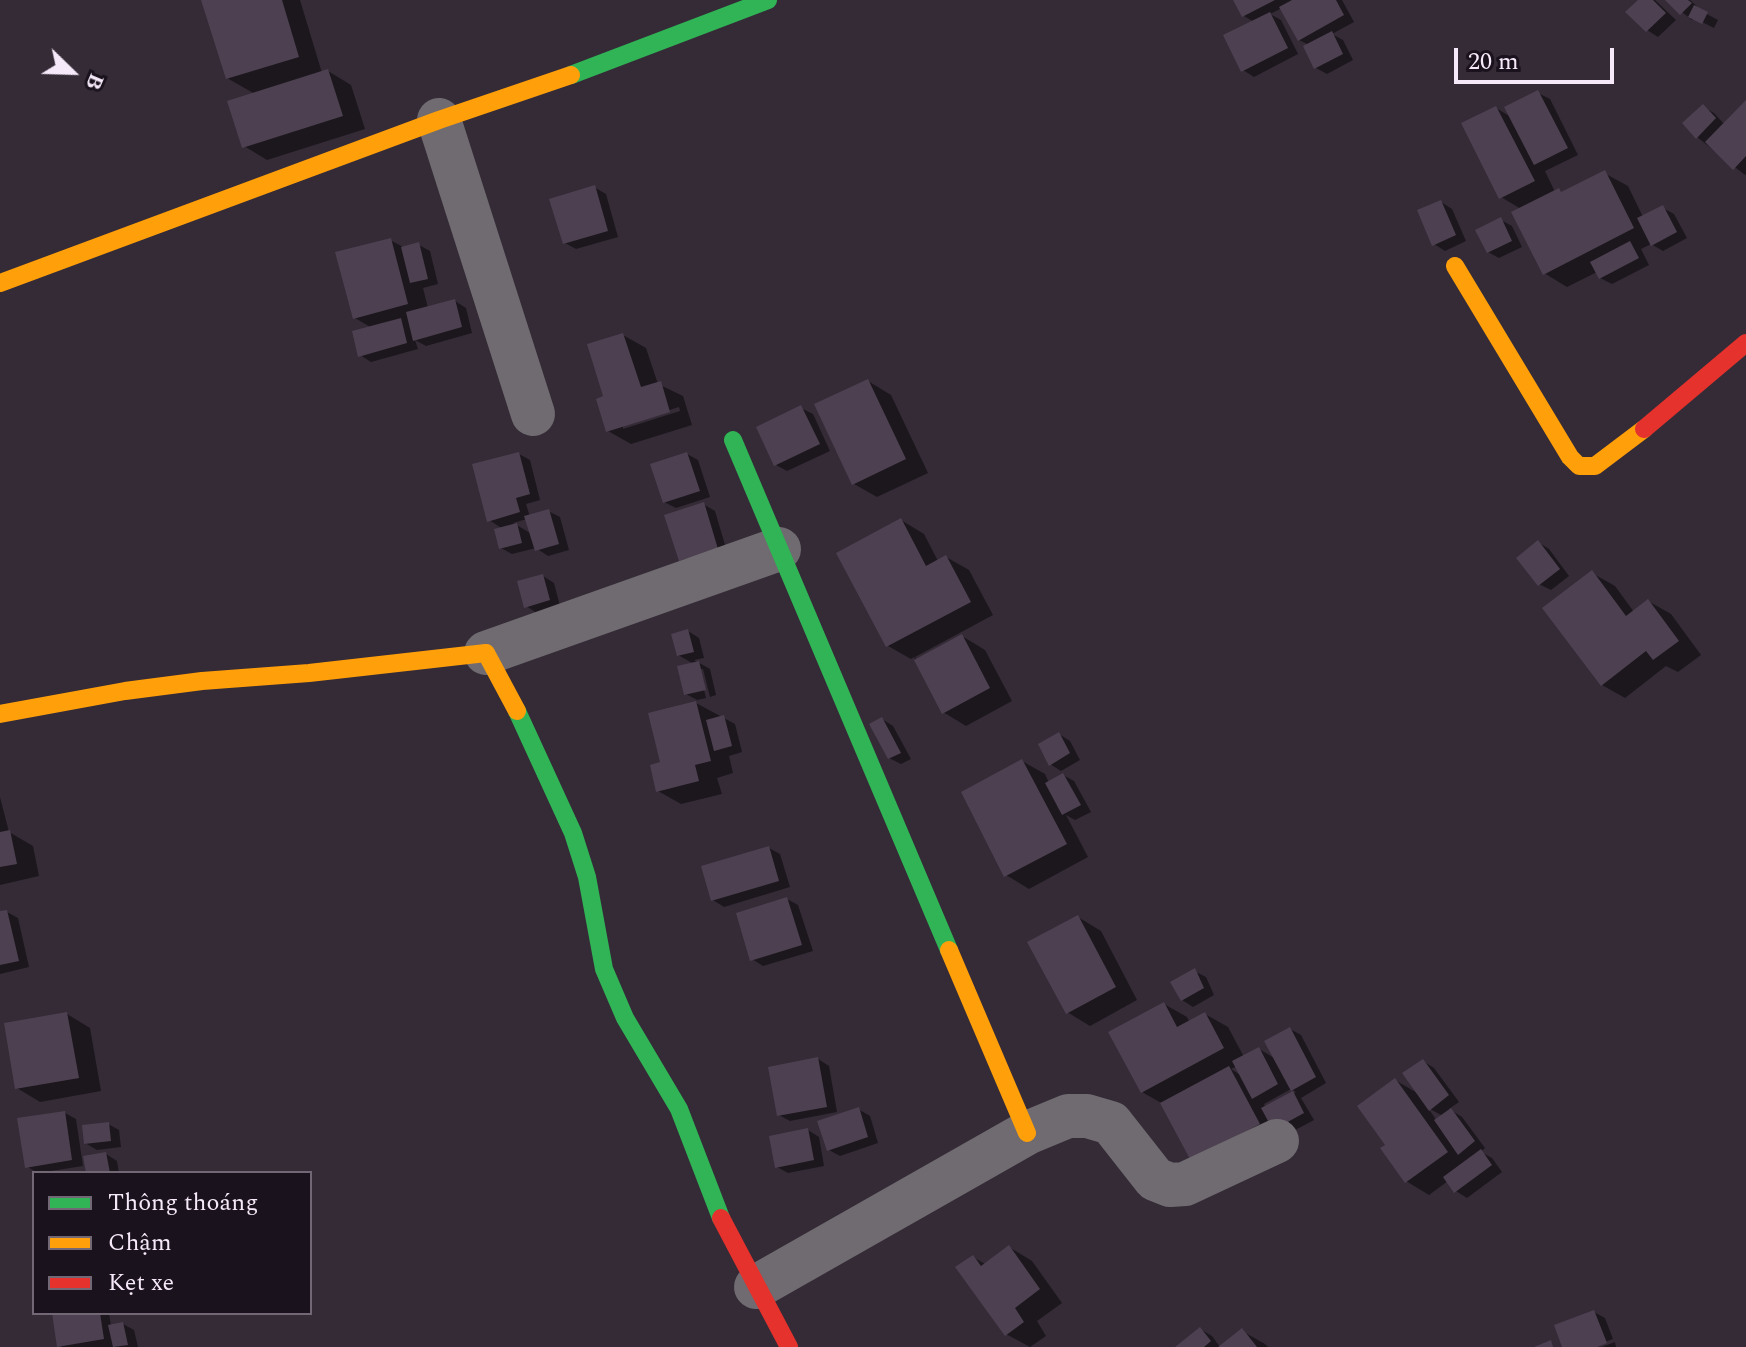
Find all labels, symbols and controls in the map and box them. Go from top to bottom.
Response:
north arrow [32,32,112,112]
scale bar [1458,32,1618,82]
text: 20 m [1468,44,1519,80]
text: B [76,68,113,95]
legend [32,1171,312,1315]
text: Thông thoáng [108,1185,258,1221]
text: Chậm [108,1225,172,1261]
text: Kẹt xe [108,1265,174,1301]

